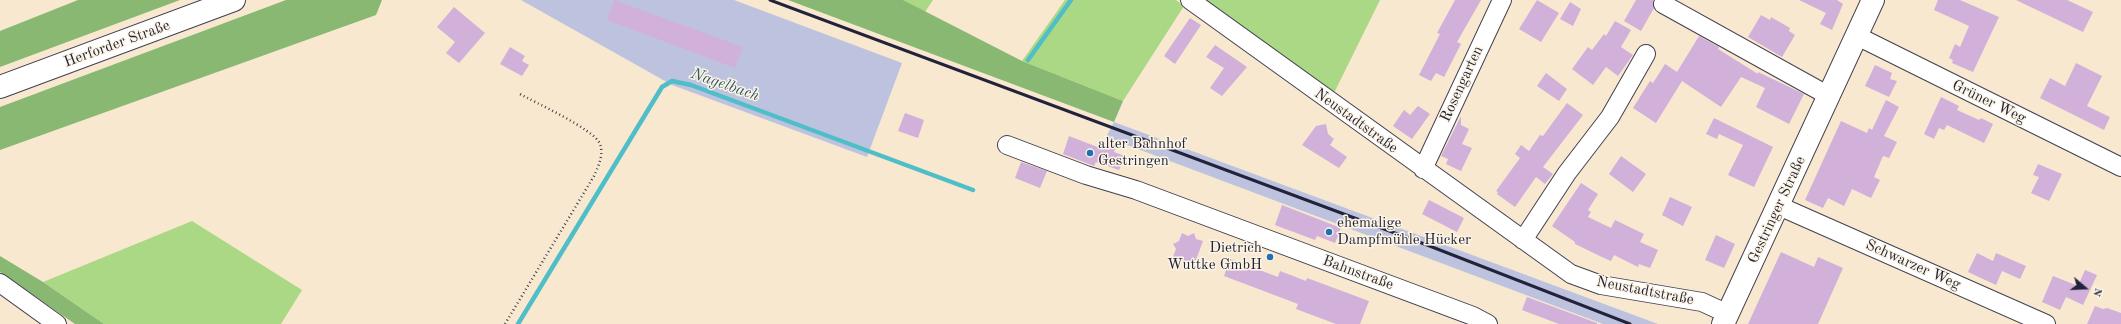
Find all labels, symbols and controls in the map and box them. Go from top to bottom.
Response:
street label: Herforder Straße [62,16,172,72]
street label: Rosengarten [1437,43,1487,125]
water label: Nagelbach [688,64,762,106]
street label: Grüner Weg [1949,76,2029,128]
street label: Neustadtstraße [1311,85,1401,157]
place label: alter Bahnhof Gestringen [1098,135,1187,170]
marker: alter Bahnhof Gestringen [1085,148,1095,158]
street label: Gestringer Straße [1744,154,1810,266]
place label: ehemalige Dampfmühle Hücker [1337,214,1471,249]
marker: ehemalige Dampfmühle Hücker [1324,227,1334,237]
street label: Schwarzer Weg [1863,236,1963,294]
place label: Dietrich Wuttke GmbH [1167,239,1262,274]
marker: Dietrich Wuttke GmbH [1265,252,1275,262]
street label: Bahnstraße [1320,252,1396,294]
north arrow [2065,268,2105,308]
street label: Neustadtstraße [1595,273,1695,309]
text: N [2090,286,2103,298]

